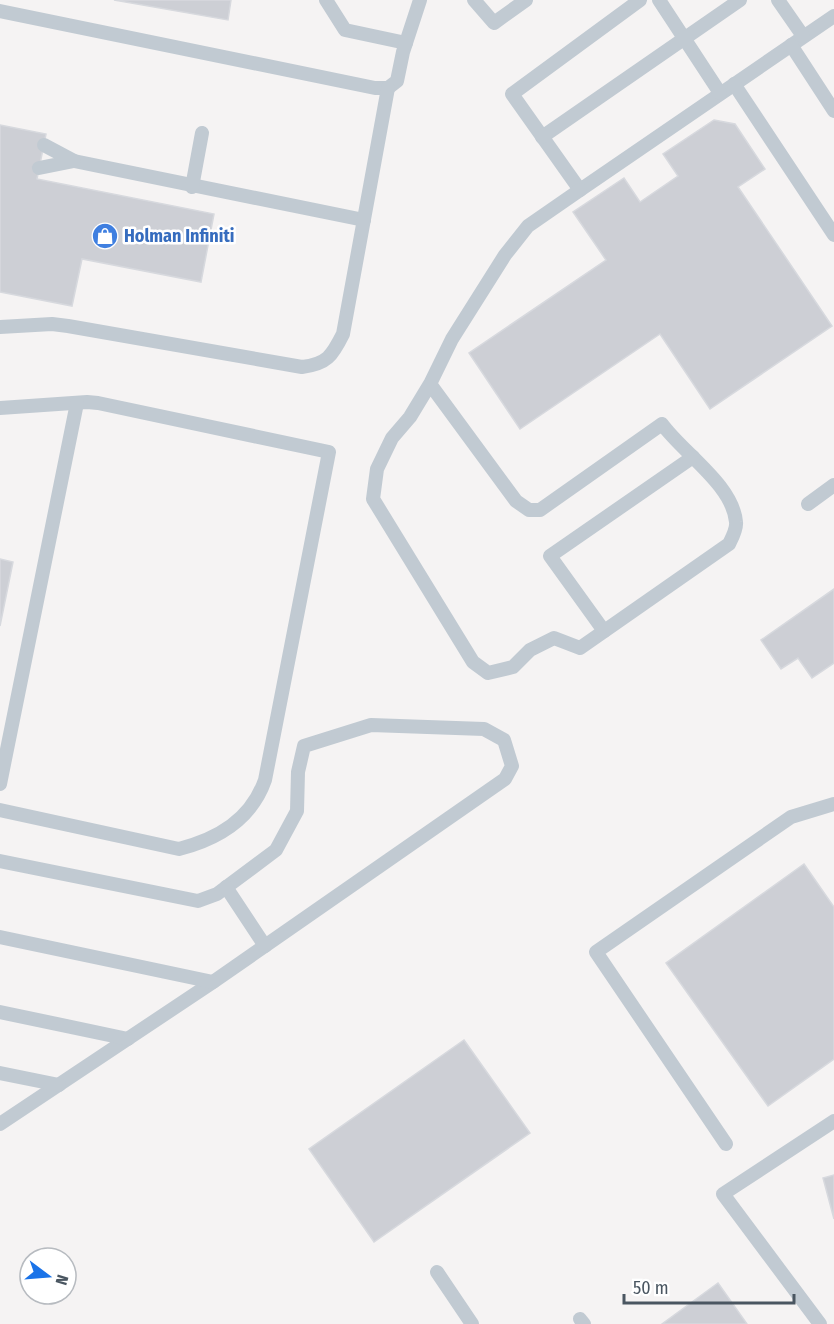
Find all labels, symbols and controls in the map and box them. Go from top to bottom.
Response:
shop icon: Holman Infiniti [90,221,120,251]
place label: Holman Infiniti [124,225,234,247]
north arrow [18,1246,78,1306]
scale bar [624,1267,794,1305]
text: N [51,1273,72,1287]
text: 50 m [633,1277,669,1299]

